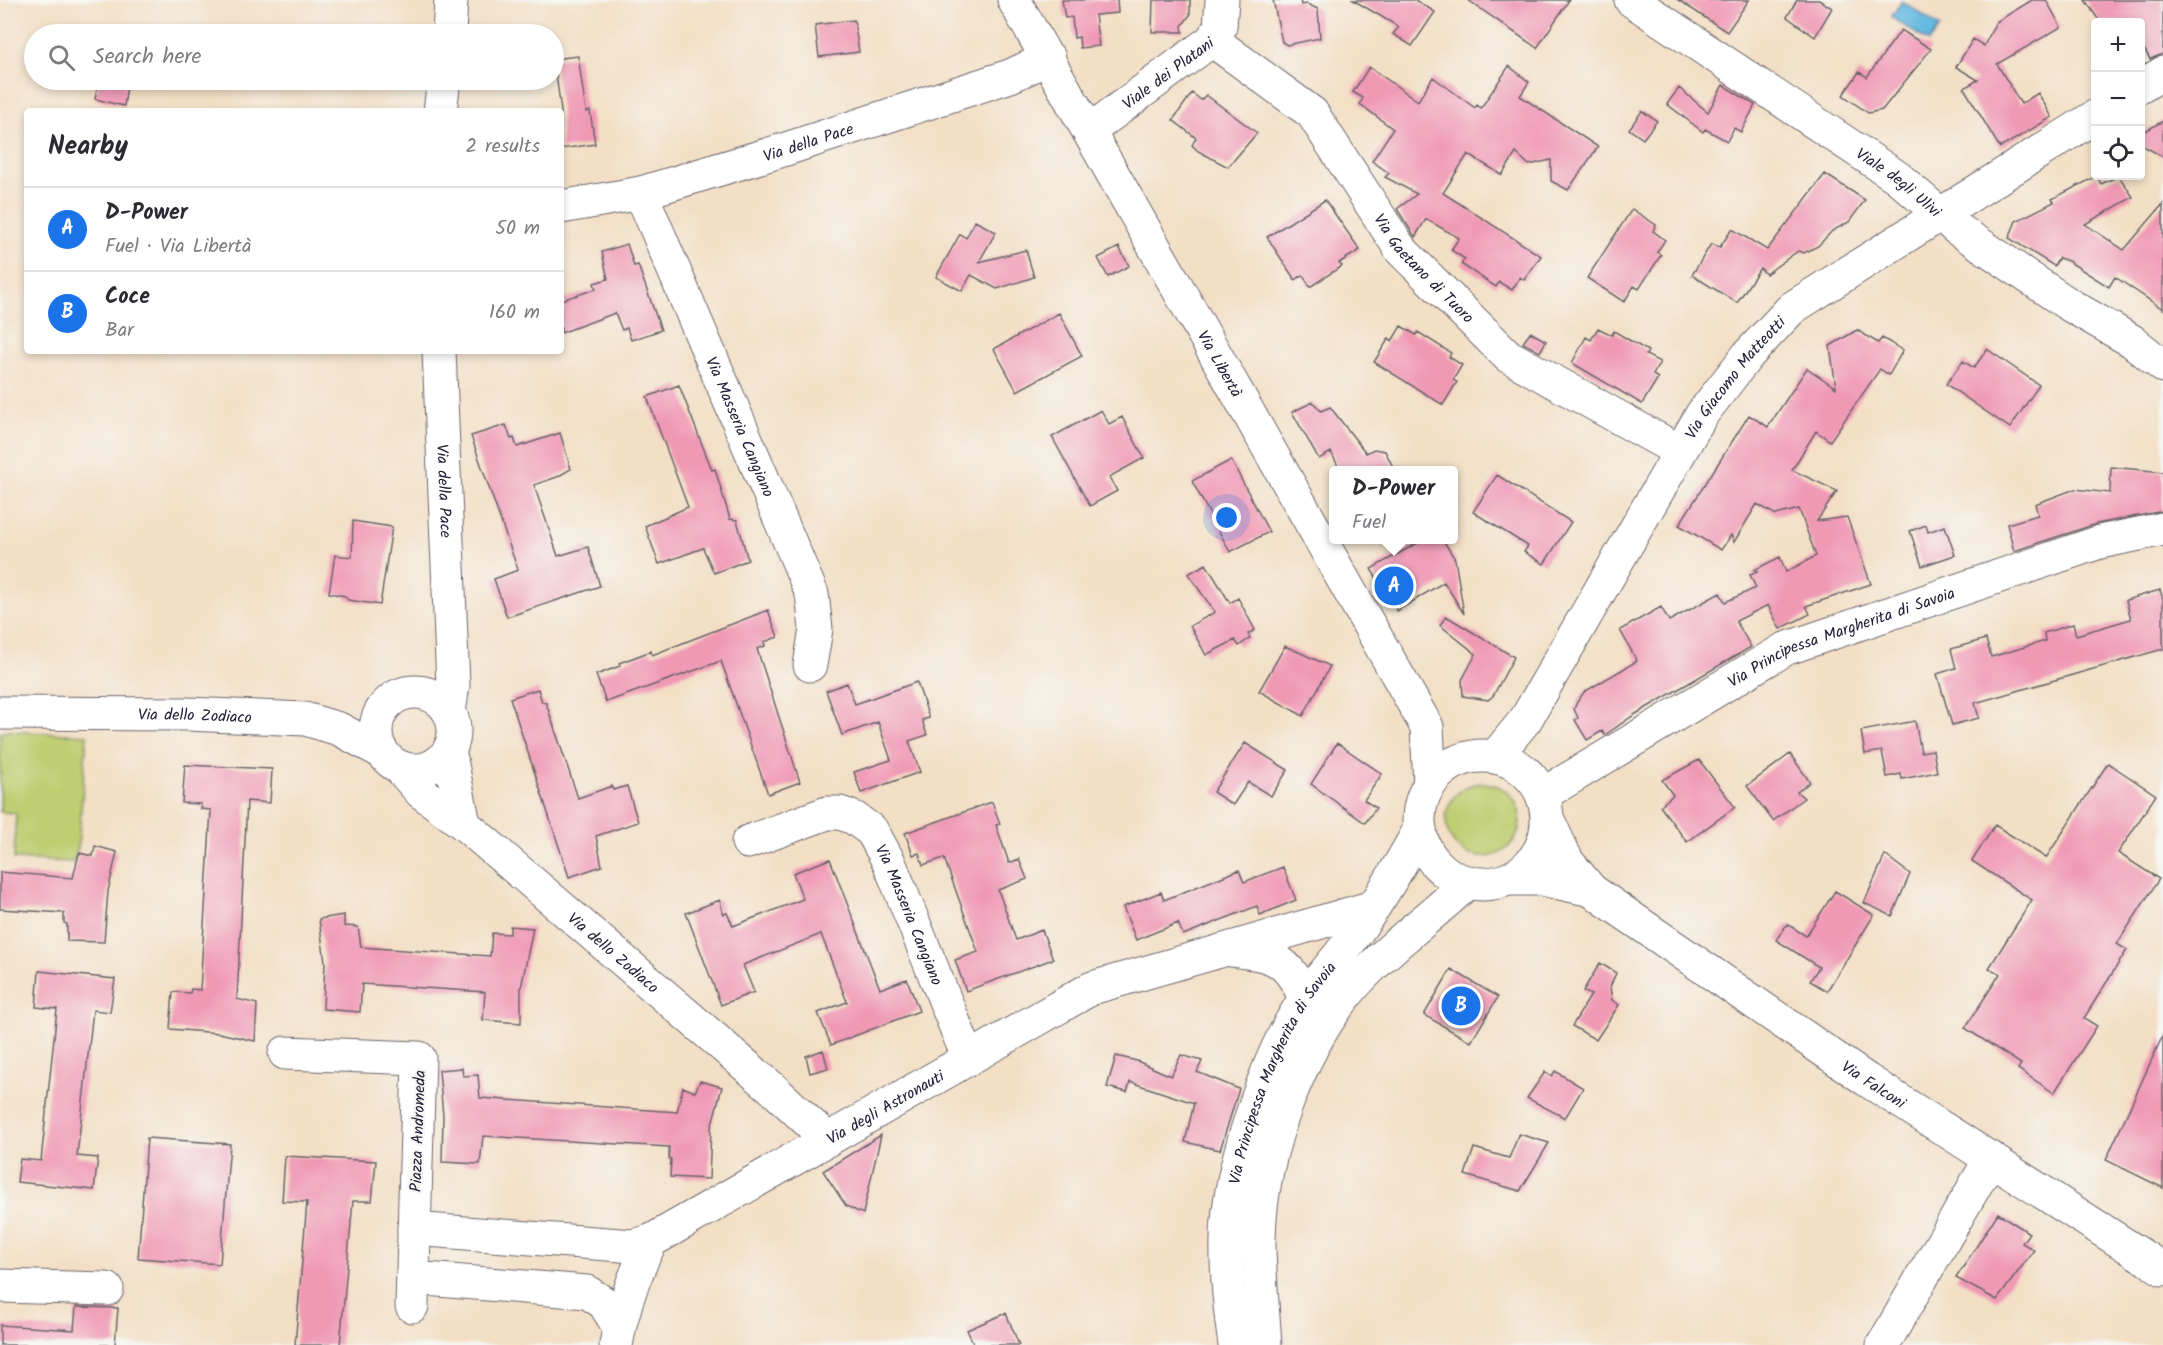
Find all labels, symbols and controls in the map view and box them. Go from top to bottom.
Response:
map controls [2091,18,2145,180]
button: + [2091,18,2145,72]
search box [24,24,564,90]
street label: Viale dei Platani [1117,31,1221,116]
text: Search here [93,40,201,75]
icon: search [45,41,78,74]
button: − [2091,72,2145,126]
street label: Via della Pace [760,117,857,169]
text: Nearby [48,126,128,168]
button: locate [2091,126,2145,180]
text: 2 results [465,131,540,163]
street label: Viale degli Ulivi [1850,142,1947,225]
text: D-Power [105,196,188,231]
street label: Via Gaetano di Tuoro [1367,209,1479,330]
text: A [61,213,74,245]
text: 50 m [495,213,540,245]
text: Fuel · Via Libertà [105,231,252,263]
text: Coce [105,280,150,315]
text: B [61,297,74,329]
text: 160 m [489,297,540,329]
street label: Via Giacomo Matteotti [1679,310,1793,444]
text: Bar [105,315,134,347]
street label: Via Libertà [1190,326,1248,402]
street label: Via Masseria Cangiano [698,353,780,501]
street label: Via della Pace [429,444,458,538]
popup [1329,466,1458,544]
text: D-Power [1352,472,1435,507]
your location [1212,503,1241,532]
text: Fuel [1352,507,1386,539]
pin: A [1374,564,1414,608]
street label: Via Principessa Margherita di Savoia [1723,581,1958,695]
street label: Via dello Zodiaco [138,703,252,731]
street label: Via Masseria Cangiano [868,840,949,989]
street label: Via dello Zodiaco [561,907,664,1000]
street label: Via Principessa Margherita di Savoia [1223,957,1343,1187]
pin: B [1442,984,1480,1028]
street label: Via Falconi [1836,1055,1911,1116]
street label: Via degli Astronauti [822,1064,950,1152]
street label: Piazza Andromeda [404,1070,433,1193]

